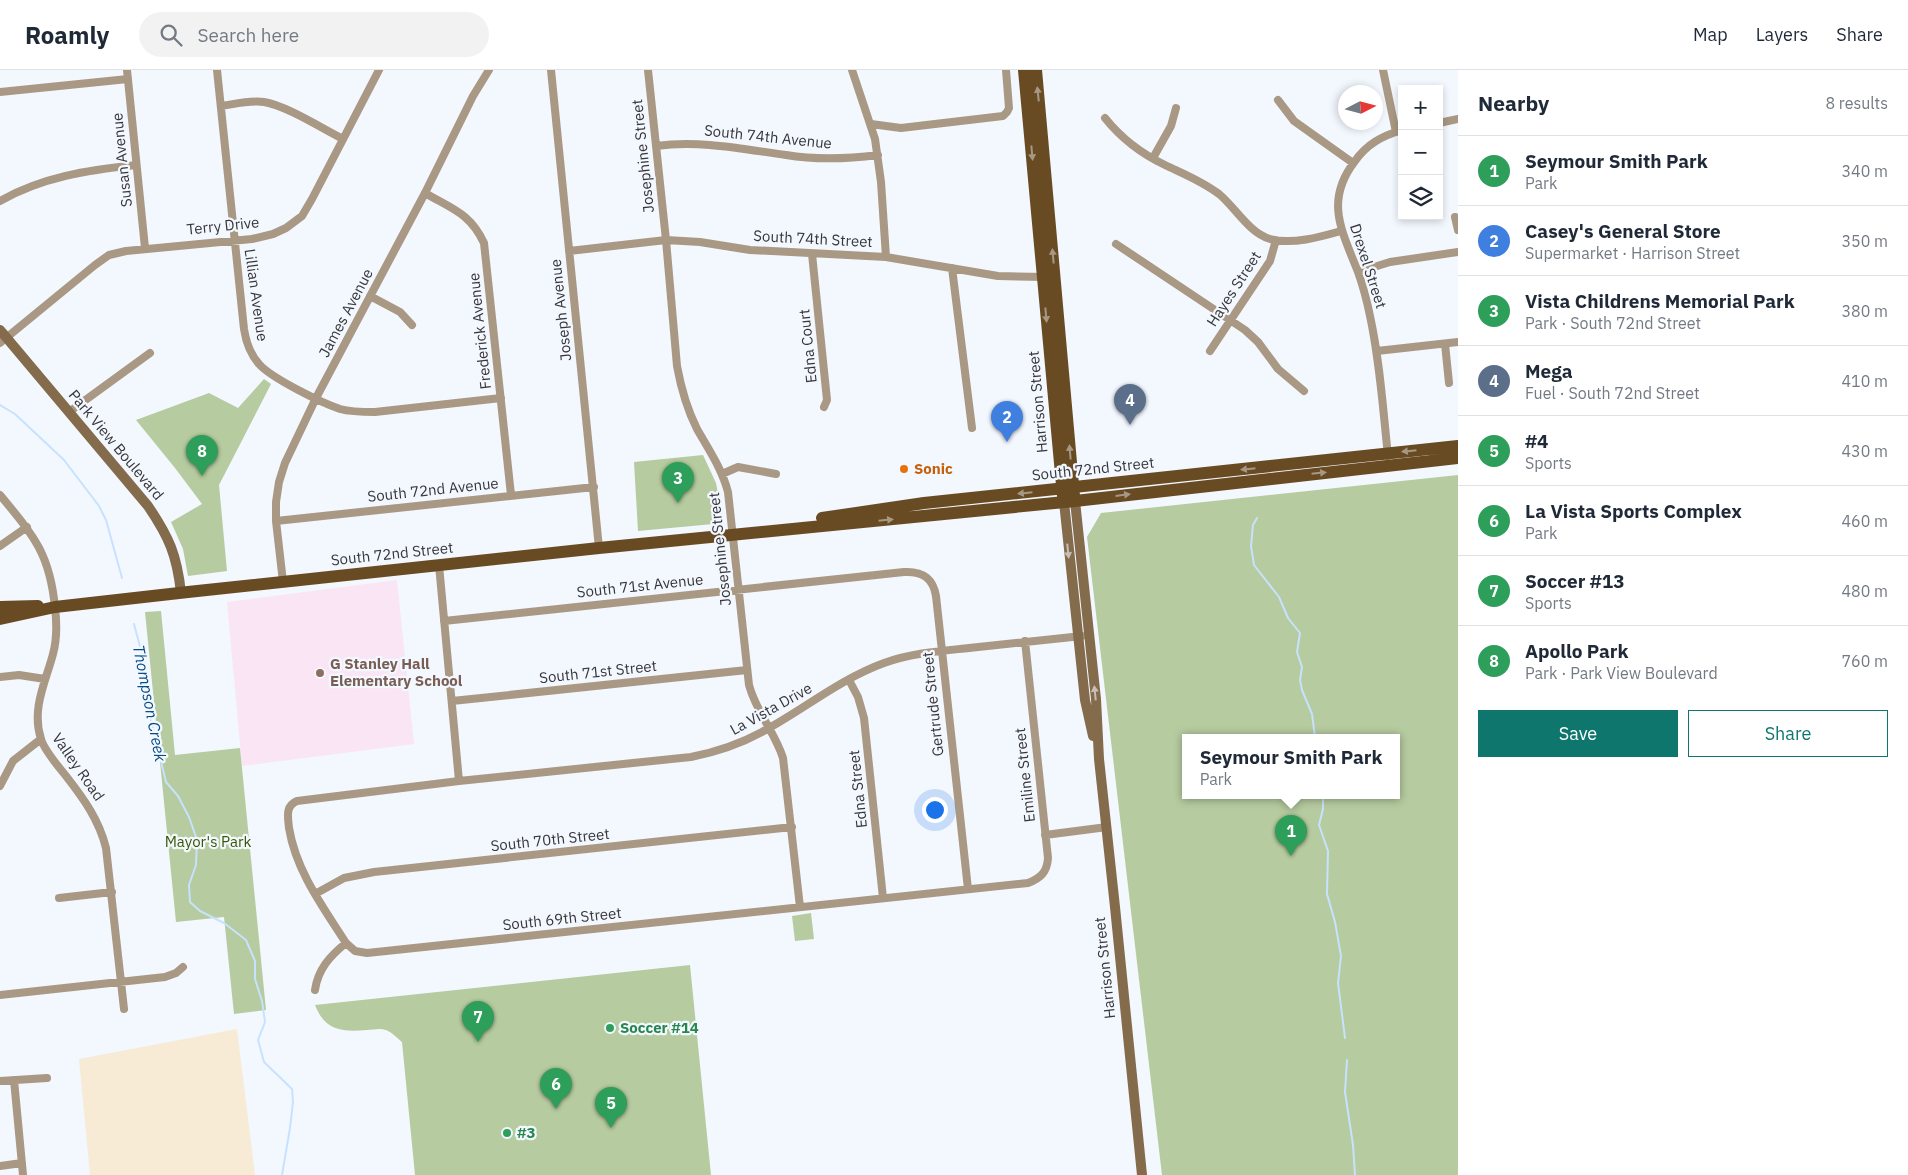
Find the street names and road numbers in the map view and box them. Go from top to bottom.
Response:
street label: Josephine Street [627,98,658,214]
street label: Susan Avenue [107,112,136,208]
street label: South 74th Avenue [703,120,833,153]
street label: Terry Drive [186,212,260,239]
street label: Drexel Street [1346,221,1391,311]
street label: South 74th Street [753,226,873,251]
street label: Lillian Avenue [241,247,272,342]
street label: Hayes Street [1202,247,1265,330]
street label: Joseph Avenue [546,258,575,362]
street label: James Avenue [314,265,377,360]
street label: Frederick Avenue [464,272,495,390]
street label: Edna Court [794,308,821,384]
street label: Harrison Street [1024,350,1051,454]
street label: Park View Boulevard [65,386,168,504]
street label: South 72nd Street [1031,453,1155,484]
street label: South 72nd Avenue [366,473,499,506]
street label: Josephine Street [704,491,735,607]
street label: South 72nd Street [330,538,454,569]
street label: South 71st Avenue [576,569,704,602]
street label: Gertrude Street [918,651,947,757]
street label: South 71st Street [538,656,658,687]
street label: La Vista Drive [726,678,815,739]
street label: Emiline Street [1010,727,1039,823]
street label: Valley Road [48,729,109,804]
street label: Edna Street [844,749,871,829]
street label: South 70th Street [490,824,610,855]
street label: South 69th Street [502,903,622,934]
street label: Harrison Street [1090,916,1119,1020]

